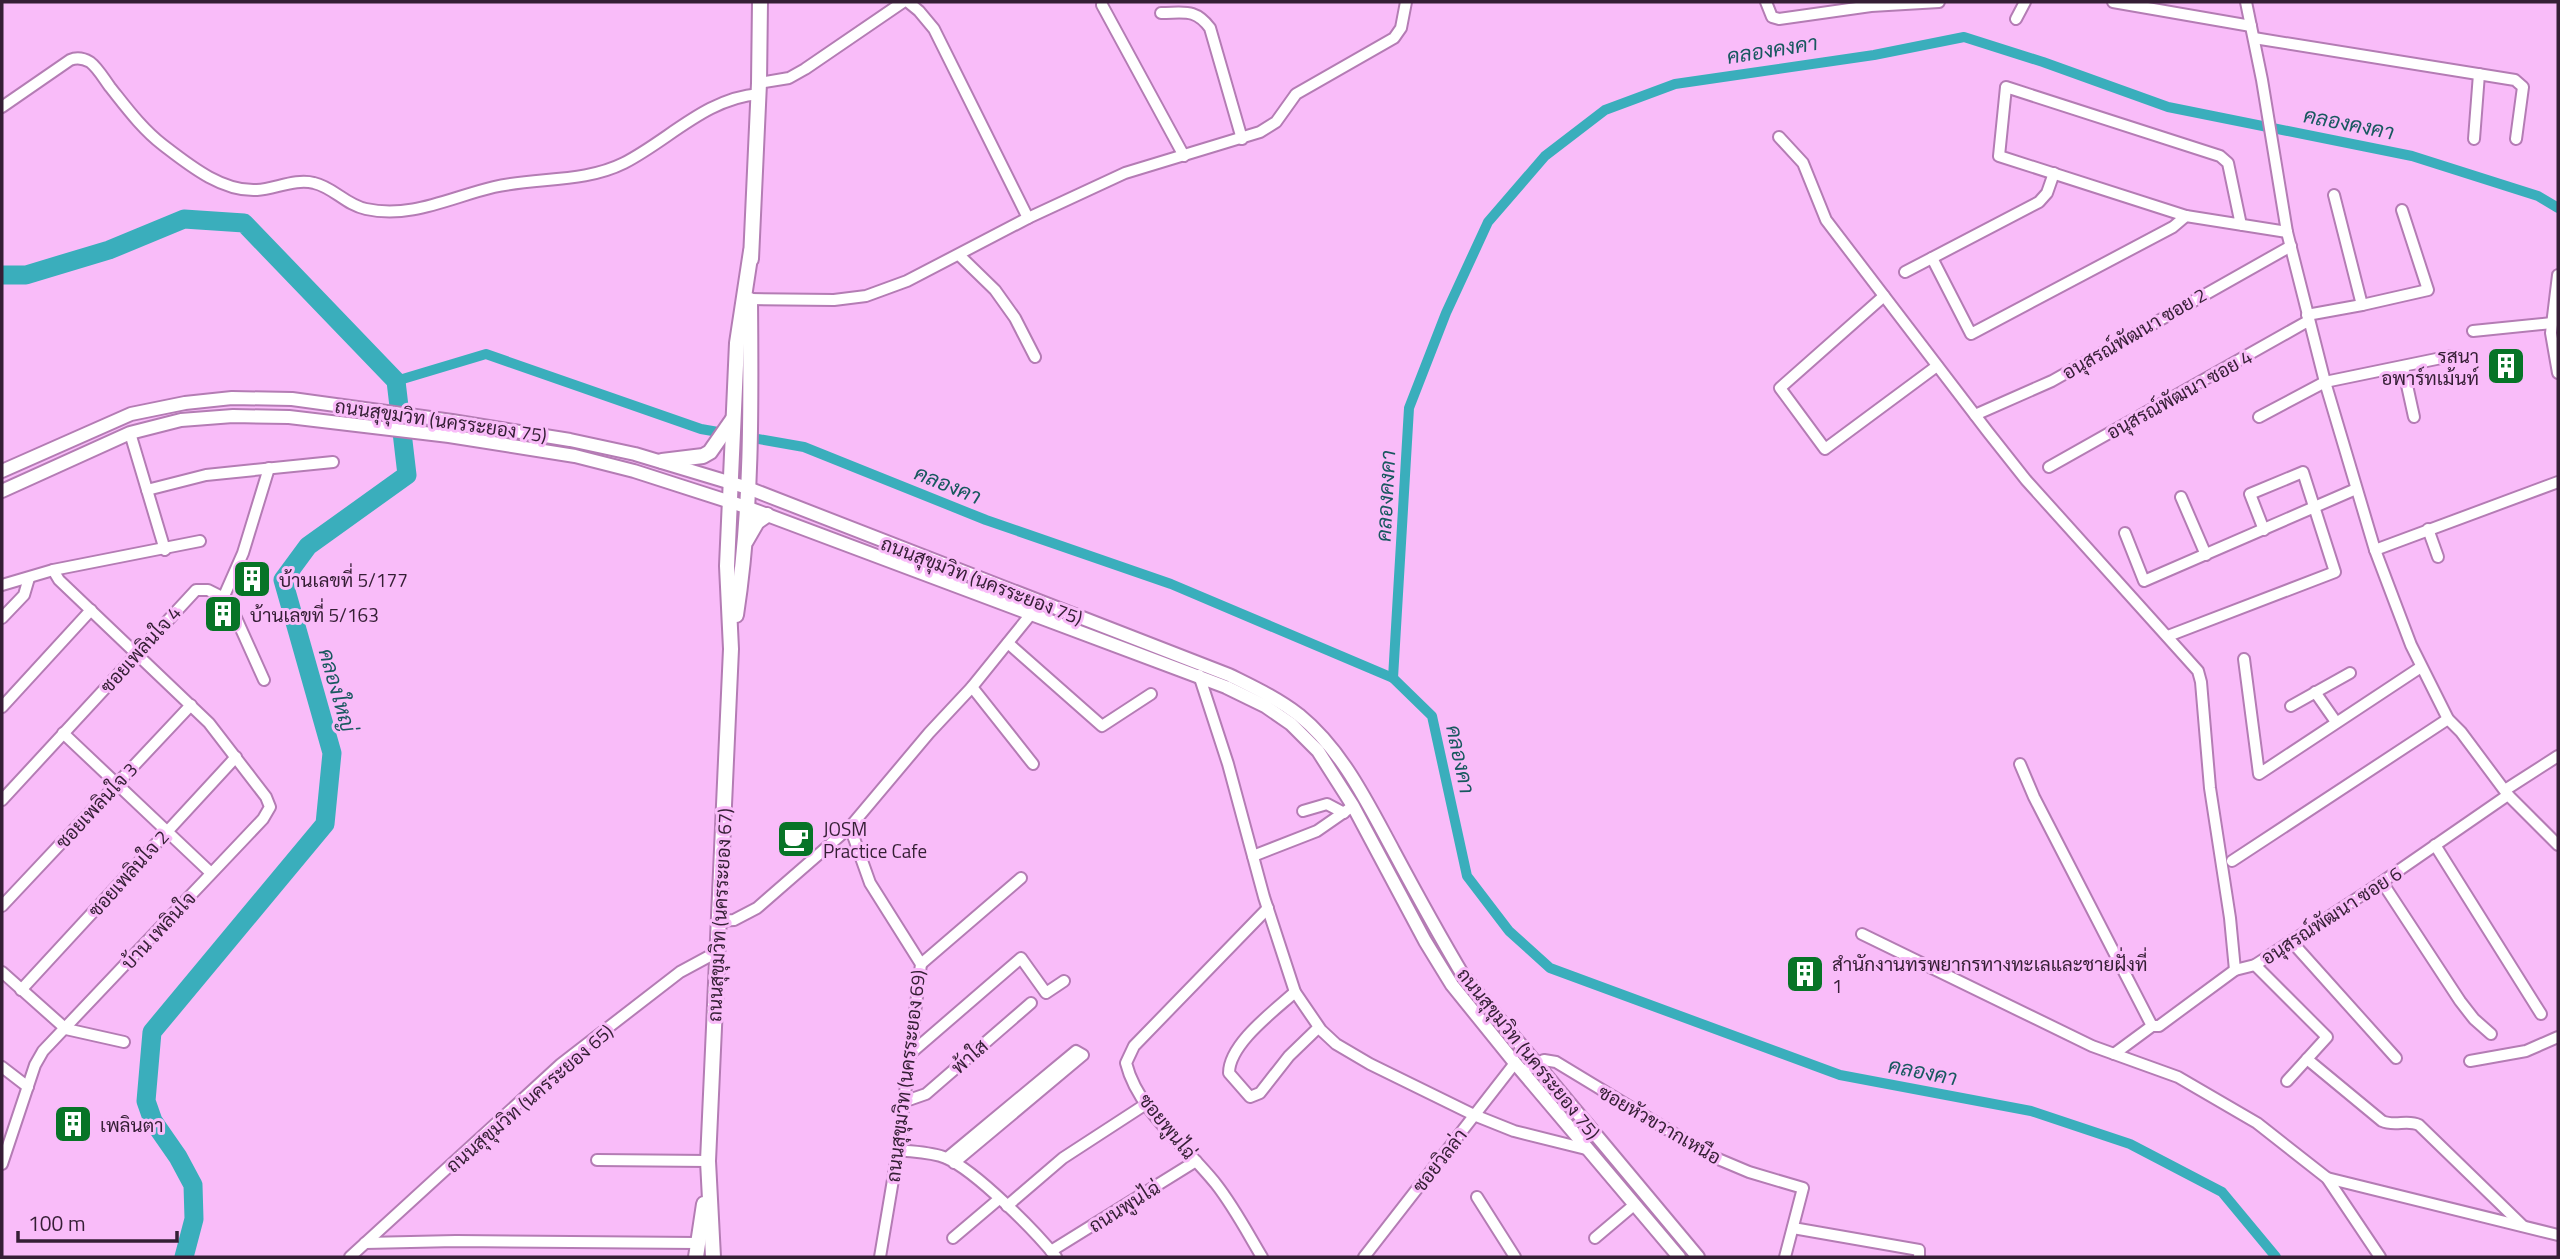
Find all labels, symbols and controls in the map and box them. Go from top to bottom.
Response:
water label: คลองคงคา [1724,26,1820,72]
water label: คลองคงคา [2301,99,2397,147]
street label: อนุสรณ์พัฒนา ซอย 2 [2056,280,2212,386]
place label: รสนา อพาร์ทเม้นท์ [2381,341,2479,392]
street label: อนุสรณ์พัฒนา ซอย 4 [2101,342,2257,446]
building icon: รสนา อพาร์ทเม้นท์ [2485,345,2527,387]
street label: ถนนสุขุมวิท (นครระยอง 75) [333,391,549,449]
water label: คลองคงคา [1367,449,1403,543]
water label: คลองคา [910,456,986,512]
street label: ถนนสุขุมวิท (นครระยอง 75) [877,528,1087,632]
building icon: บ้านเลขที่ 5/177 [231,558,273,600]
place label: บ้านเลขที่ 5/177 [279,563,408,594]
building icon: บ้านเลขที่ 5/163 [202,593,244,635]
place label: บ้านเลขที่ 5/163 [250,598,379,629]
street label: ซอยเพลินใจ 4 [93,599,187,699]
water label: คลองใหญ่ [311,644,365,737]
water label: คลองคา [1438,722,1484,796]
street label: ซอยเพลินใจ 3 [48,755,144,855]
street label: ถนนสุขุมวิท (นครระยอง 67) [699,807,739,1023]
place label: JOSM Practice Cafe [823,814,927,865]
cafe icon: JOSM Practice Cafe [775,818,817,860]
street label: ซอยเพลินใจ 2 [81,823,175,923]
street label: อนุสรณ์พัฒนา ซอย 6 [2255,859,2407,971]
street label: บ้าน เพลินใจ [114,884,202,976]
place label: สำนักงานทรพยากรทางทะเลและชายฝั่งที่ 1 [1832,947,2147,1000]
building icon: สำนักงานทรพยากรทางทะเลและชายฝั่งที่ 1 [1784,953,1826,995]
street label: ถนนสุขุมวิท (นครระยอง 75) [1450,961,1608,1145]
street label: ถนนสุขุมวิท (นครระยอง 69) [878,968,932,1184]
street label: ถนนสุขุมวิท (นครระยอง 65) [439,1017,619,1179]
street label: พ้าใส [944,1032,994,1080]
water label: คลองคา [1886,1049,1960,1093]
street label: ซอยหัวขวากเหนือ [1593,1077,1727,1171]
street label: ซอยพูนไฉ่ [1132,1087,1204,1165]
building icon: เพลินตา [52,1103,94,1145]
place label: เพลินตา [100,1110,163,1139]
street label: ซอยวิลล่า [1405,1122,1473,1198]
street label: ถนนพูนไฉ่ [1083,1173,1165,1239]
scale bar [18,1200,177,1244]
text: 100 m [28,1207,85,1239]

